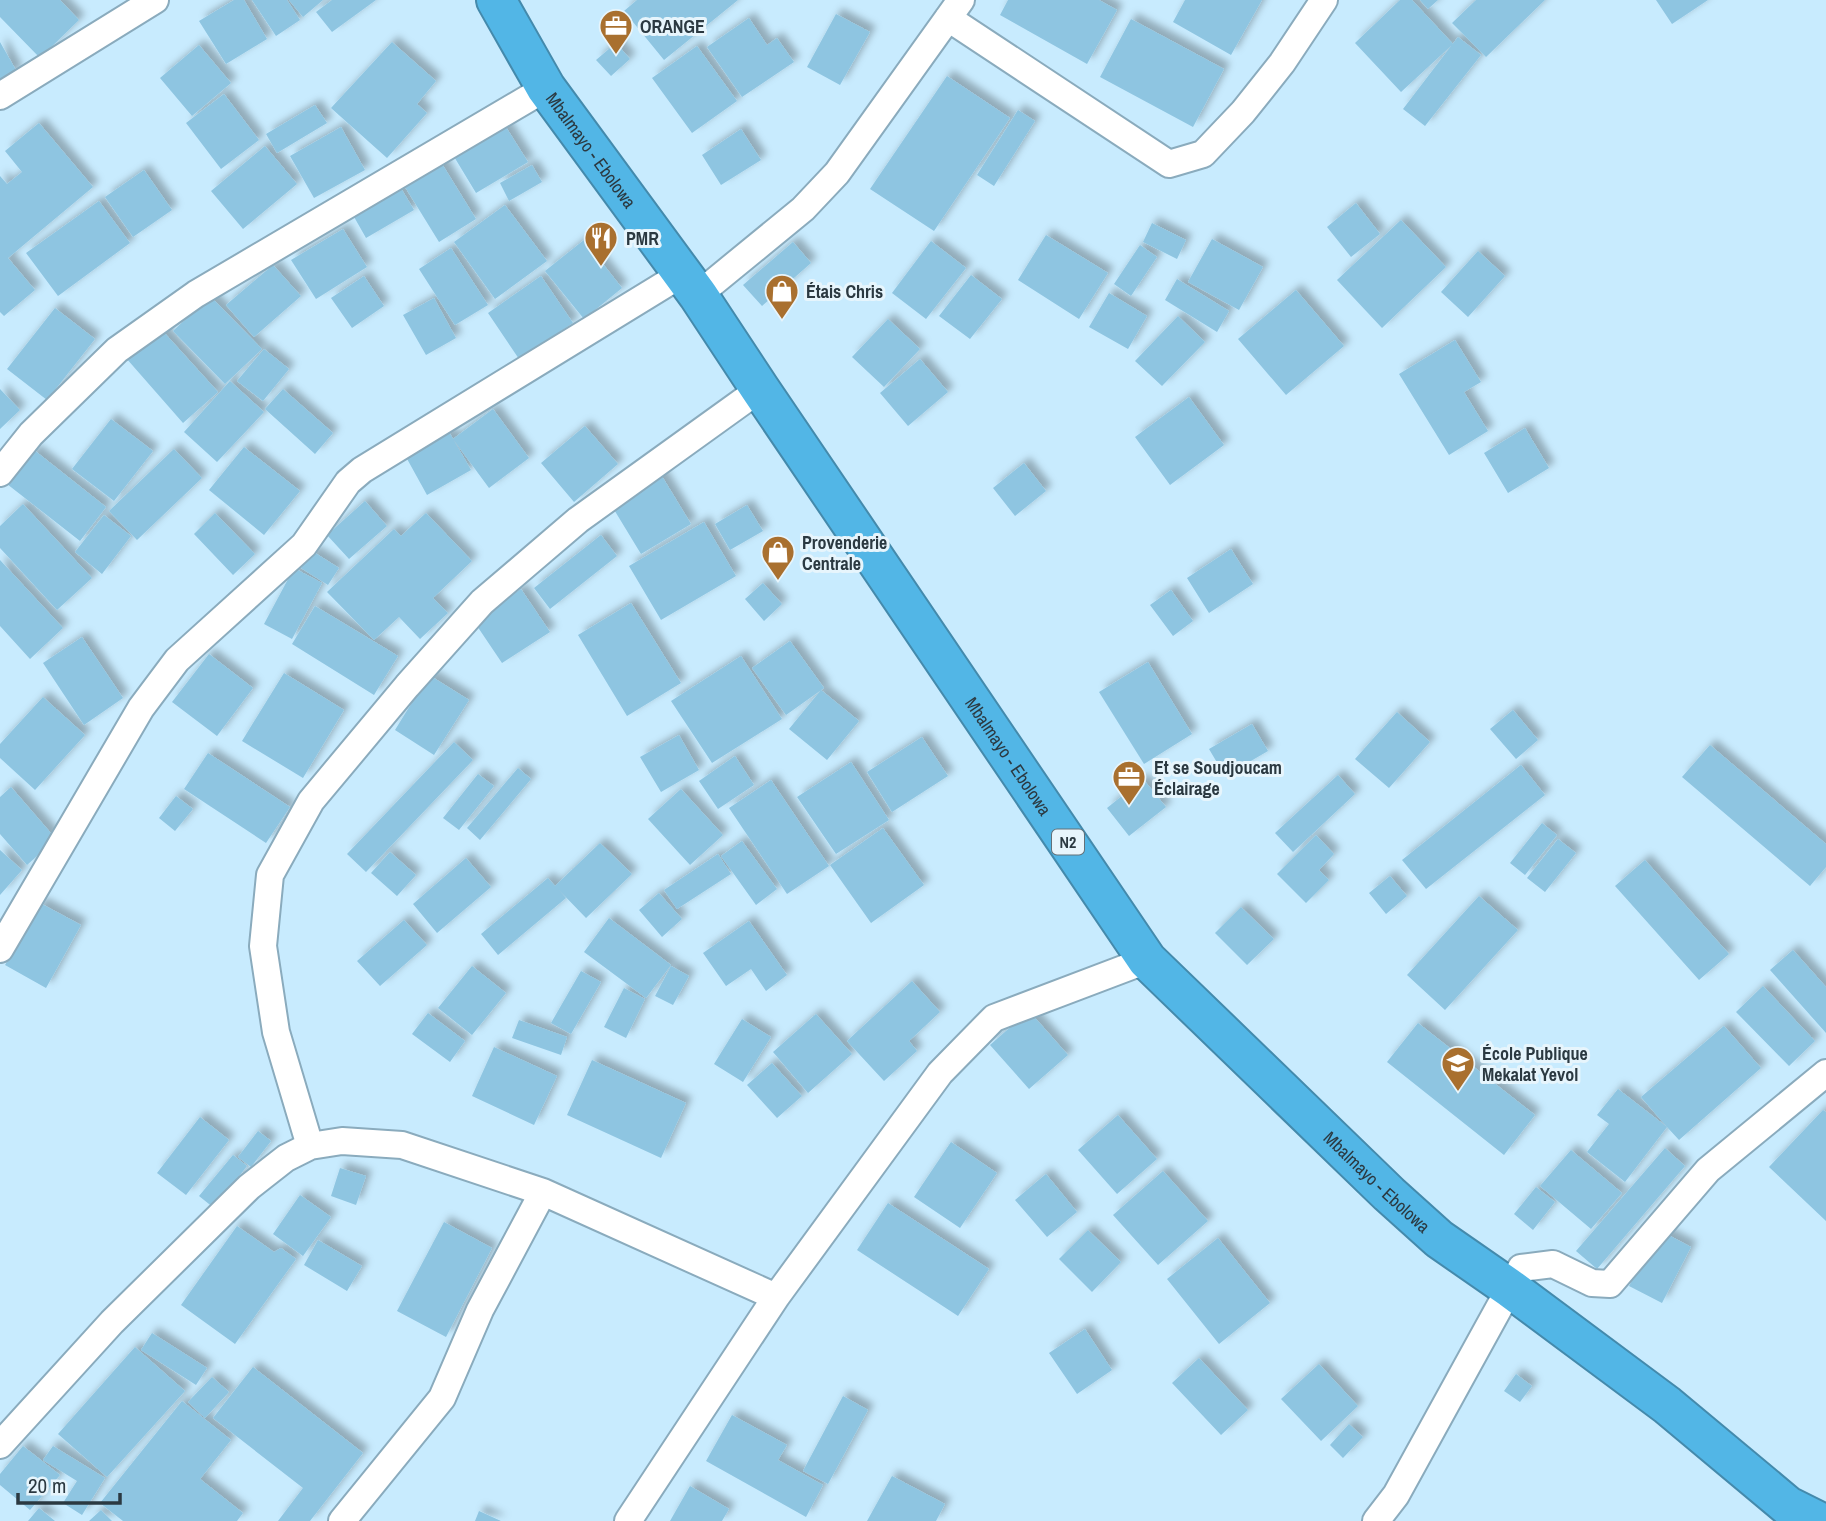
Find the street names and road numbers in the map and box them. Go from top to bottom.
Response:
street label: Mbalmayo - Ebolowa [541,87,642,213]
street label: Mbalmayo - Ebolowa [960,692,1058,820]
road number: N2 [1052,830,1084,855]
street label: Mbalmayo - Ebolowa [1318,1125,1436,1238]

